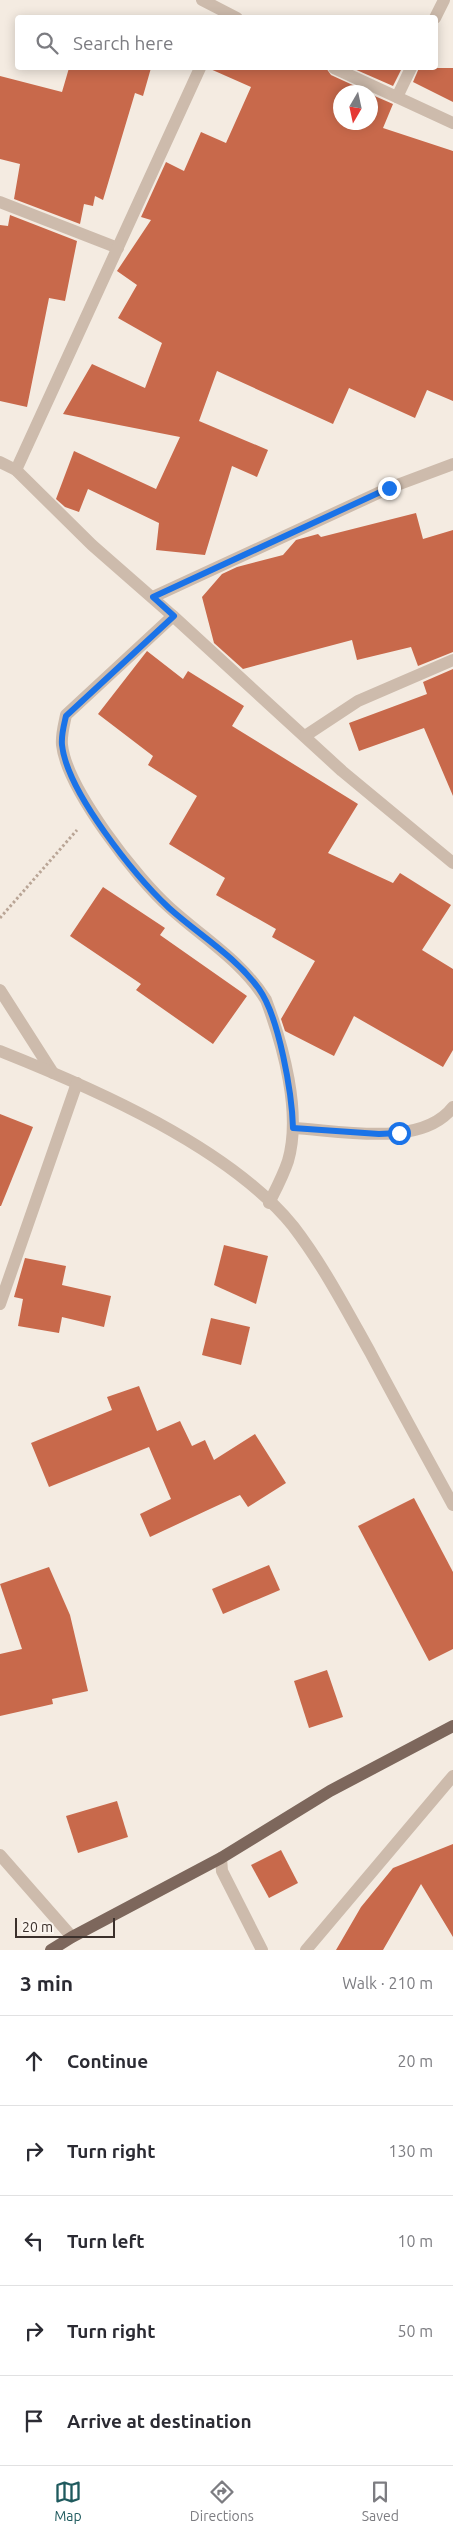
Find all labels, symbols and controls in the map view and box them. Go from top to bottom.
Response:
search box [15,15,438,70]
icon: search [33,29,61,57]
text: Search here [73,32,173,54]
north arrow [333,85,378,130]
route end [378,477,401,500]
route start [388,1122,411,1145]
scale bar [15,1915,115,1938]
text: 20 m [22,1919,53,1935]
text: 3 min [20,1971,73,1995]
text: Walk · 210 m [342,1974,433,1992]
icon: ahead [20,2047,48,2075]
text: Continue [67,2050,148,2072]
text: 20 m [397,2052,433,2070]
icon: right [20,2137,48,2165]
text: Turn right [67,2140,155,2162]
text: 130 m [388,2142,433,2160]
icon: left [20,2227,48,2255]
text: Turn left [67,2230,145,2252]
text: 10 m [397,2232,433,2250]
icon: right [20,2317,48,2345]
text: Turn right [67,2320,155,2342]
text: 50 m [397,2322,433,2340]
icon: arrive [20,2407,48,2435]
text: Arrive at destination [67,2410,252,2432]
tab: Map [54,2478,82,2524]
tab: Directions [190,2478,254,2524]
tab: Saved [362,2478,399,2524]

